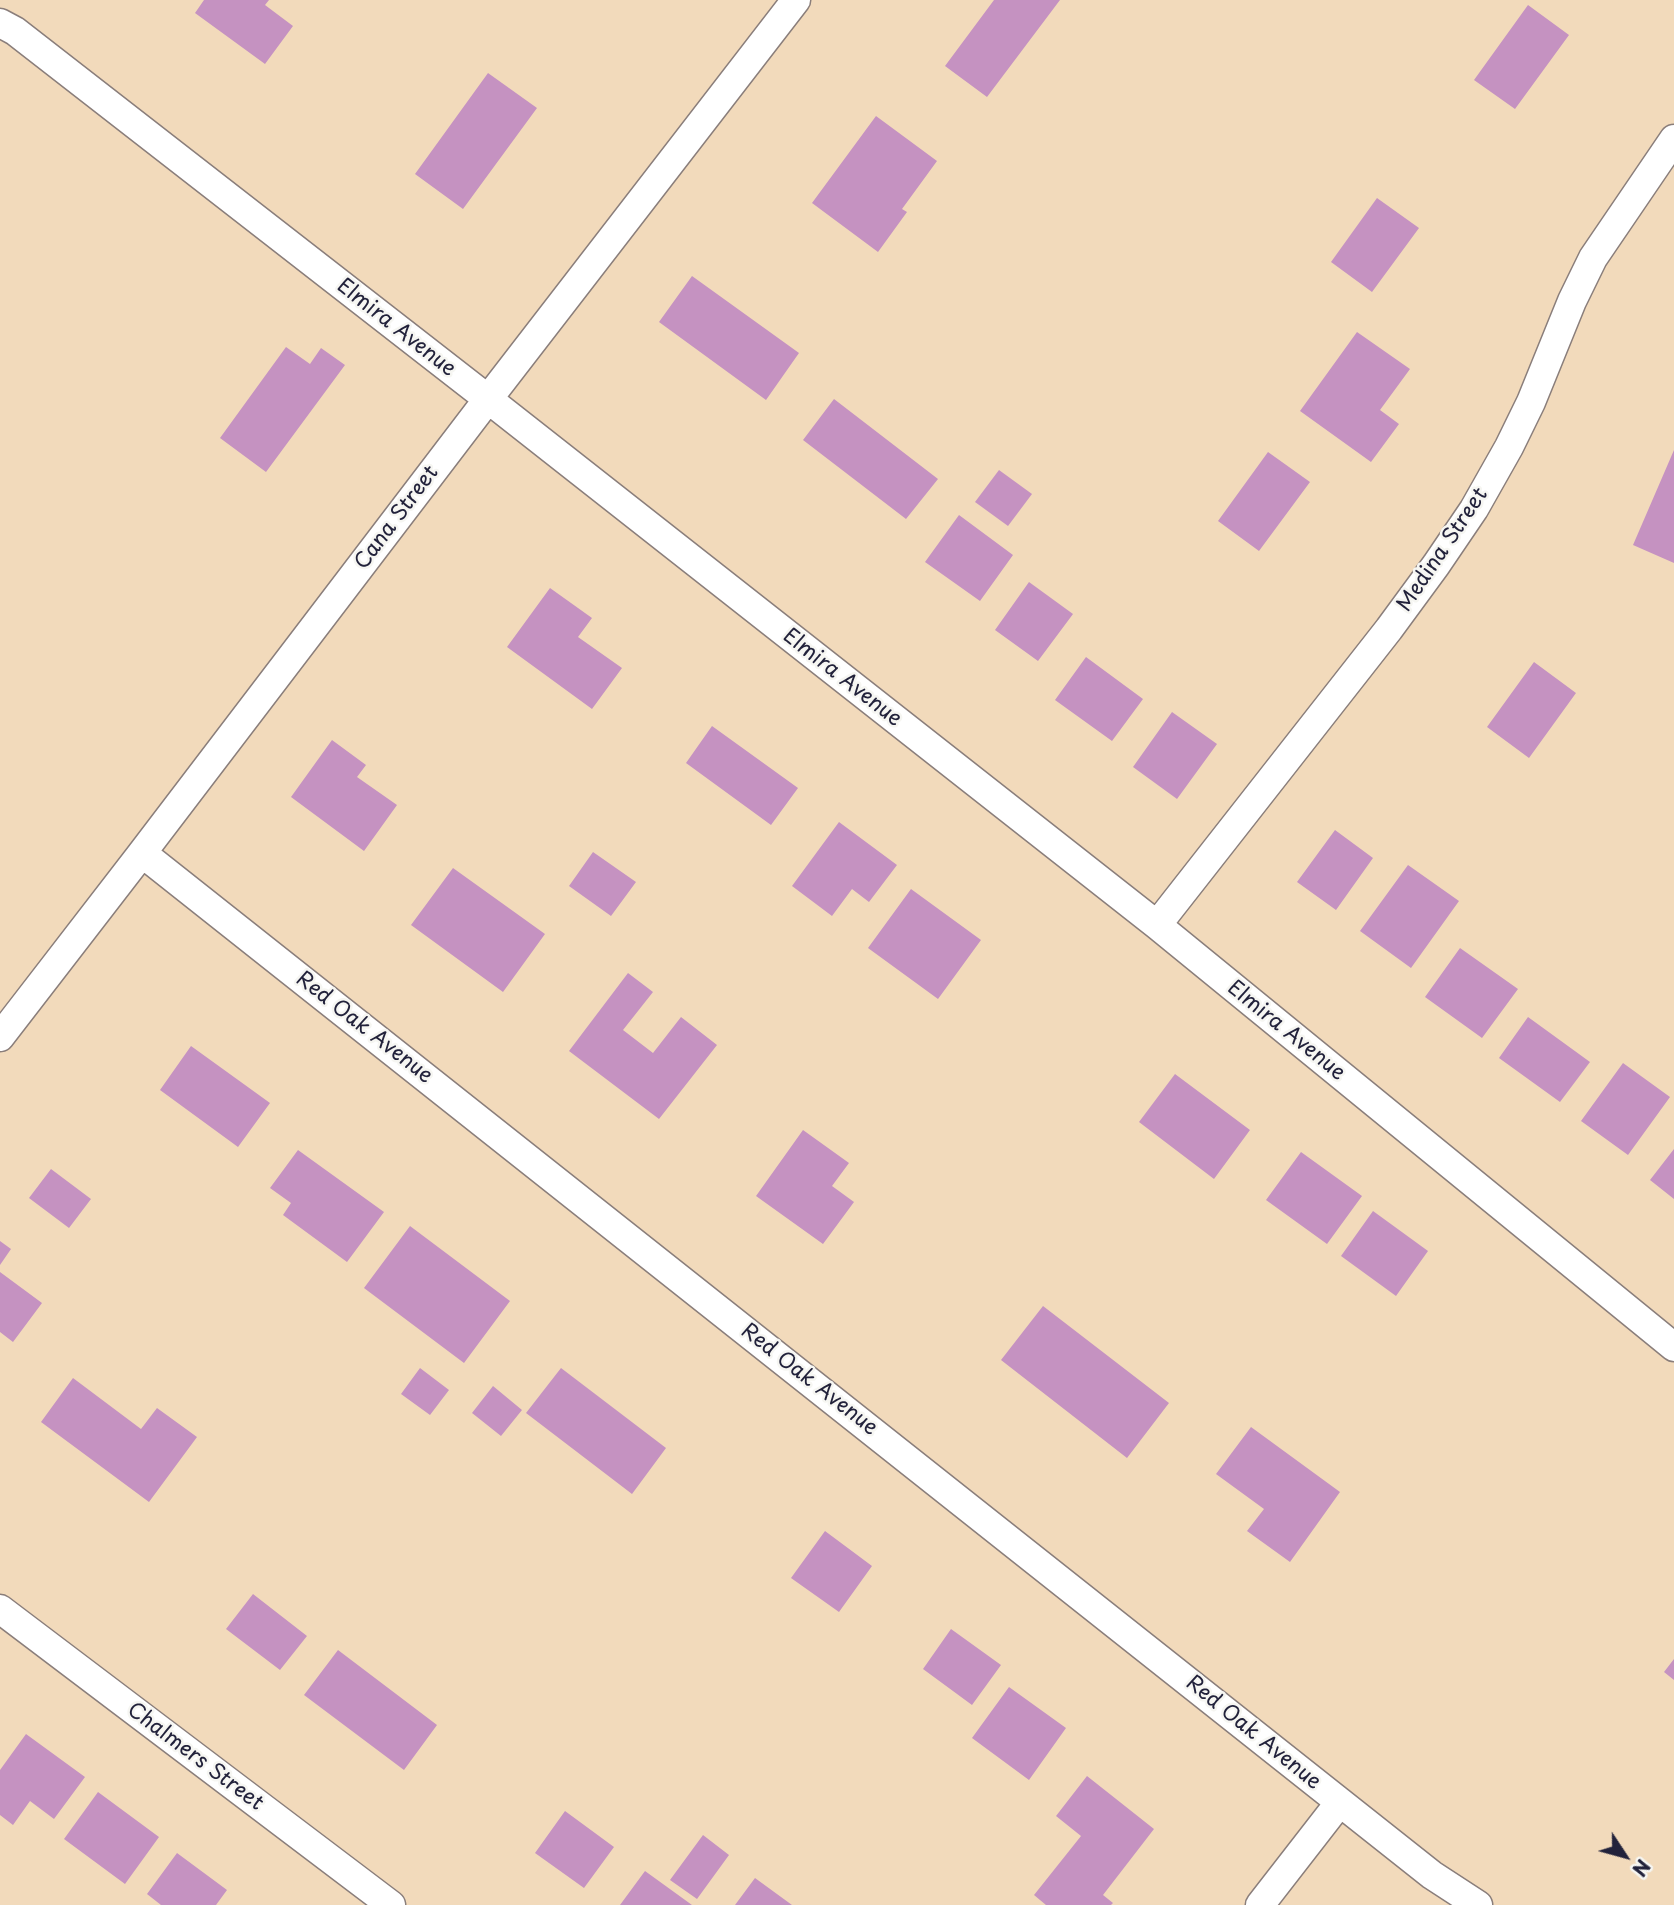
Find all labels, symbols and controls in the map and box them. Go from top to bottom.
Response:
street label: Elmira Avenue [331,274,461,382]
street label: Cana Street [350,461,444,575]
street label: Medina Street [1392,483,1494,617]
street label: Elmira Avenue [777,624,907,732]
street label: Red Oak Avenue [291,967,437,1089]
street label: Elmira Avenue [1222,976,1350,1086]
street label: Red Oak Avenue [736,1319,882,1441]
street label: Red Oak Avenue [1180,1671,1326,1795]
street label: Chalmers Street [122,1698,268,1816]
north arrow [1590,1821,1660,1891]
text: N [1626,1854,1658,1883]

